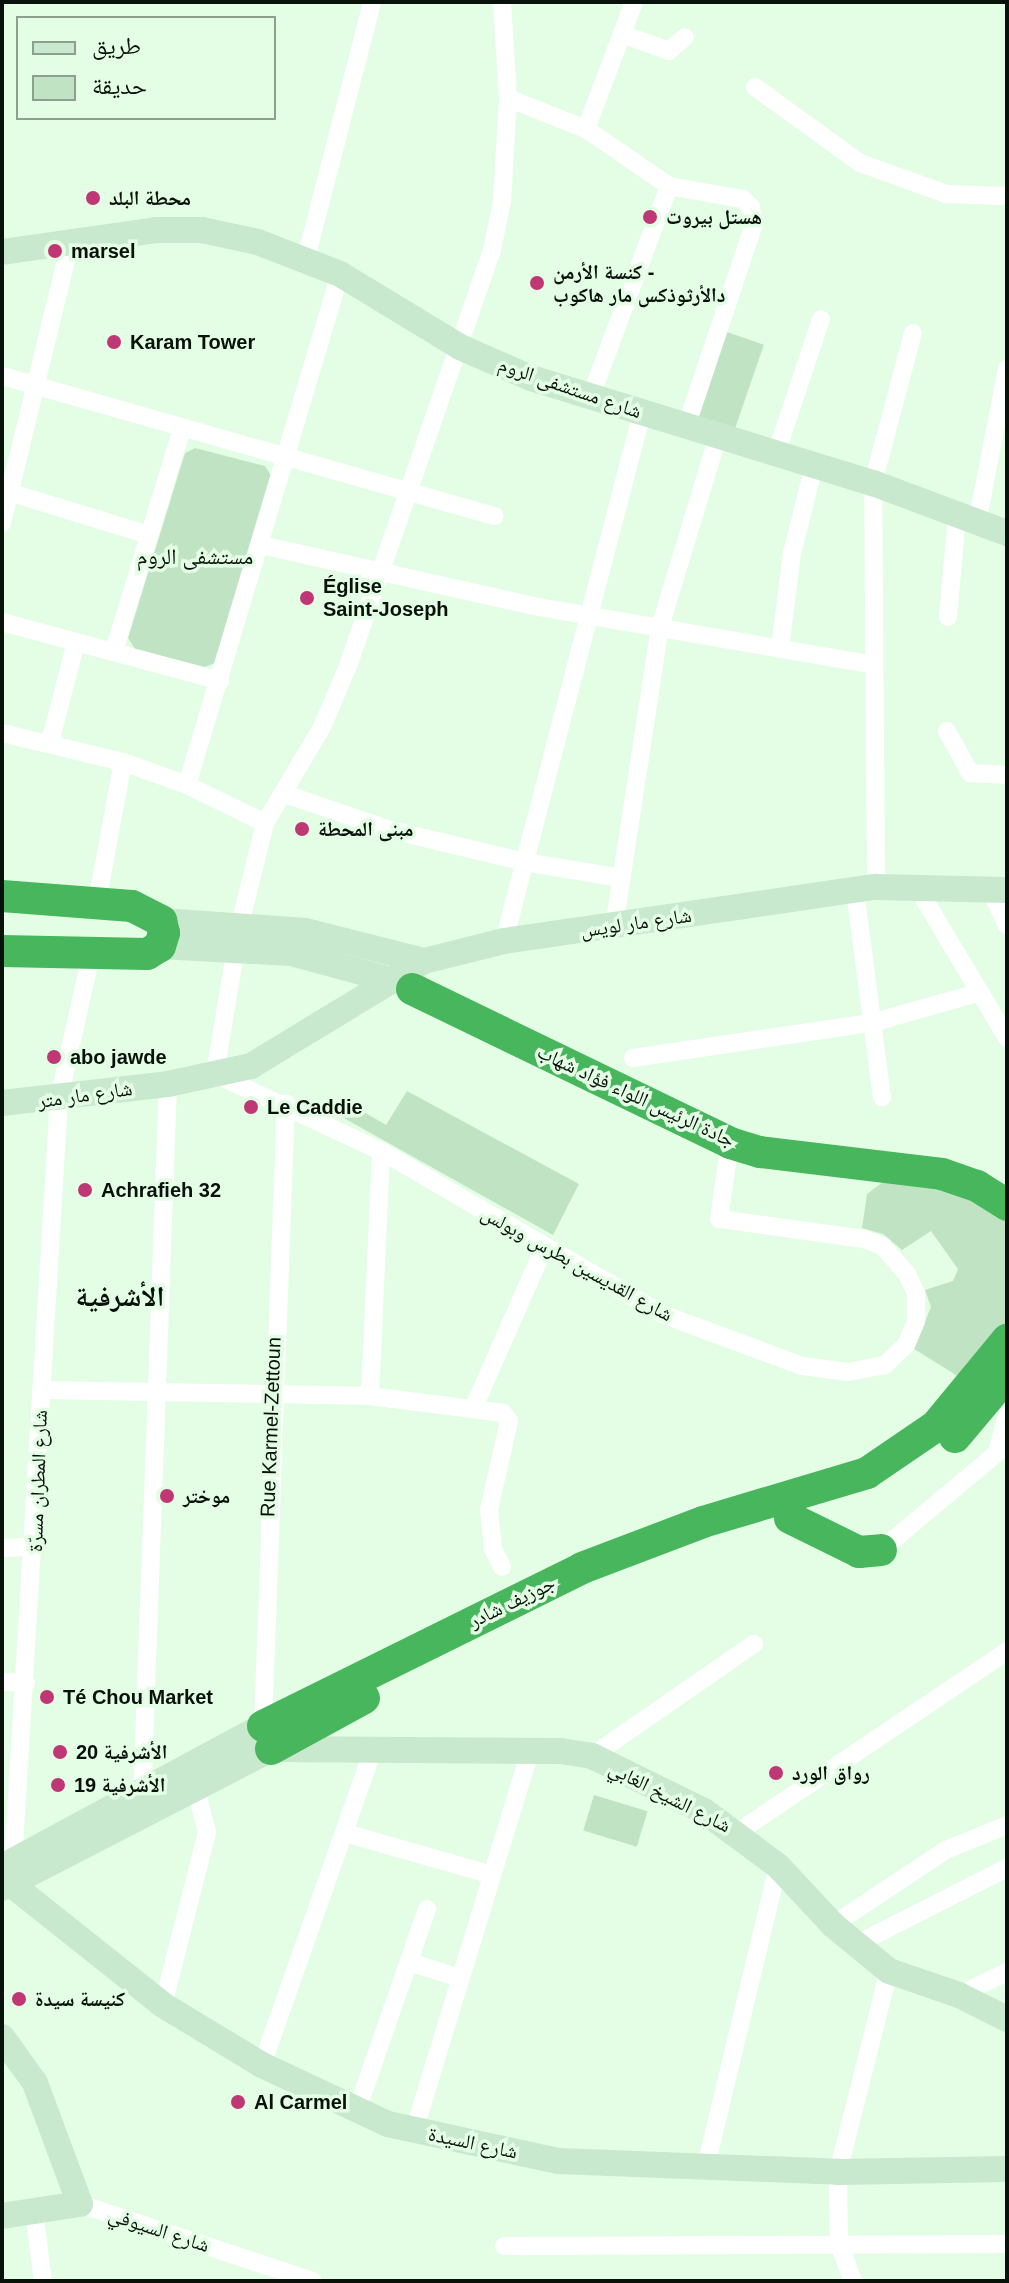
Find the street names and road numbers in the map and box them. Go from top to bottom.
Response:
street label: شارع مستشفى الروم [495,352,645,424]
street label: شارع مار لويس [579,903,693,943]
street label: جادة الرئيس اللواء فؤاد شهاب [533,1040,739,1152]
street label: شارع مار متر [36,1076,134,1114]
street label: شارع القديسين بطرس وبولس [477,1201,677,1327]
street label: Rue Karmel-Zettoun [256,1337,286,1517]
street label: شارع المطران مسرّة [24,1410,52,1552]
street label: جوزيف شادر [465,1571,559,1633]
street label: شارع الشيخ الغابي [605,1756,735,1838]
street label: شارع السيدة [426,2122,520,2164]
street label: شارع السيوفي [106,2202,212,2258]

